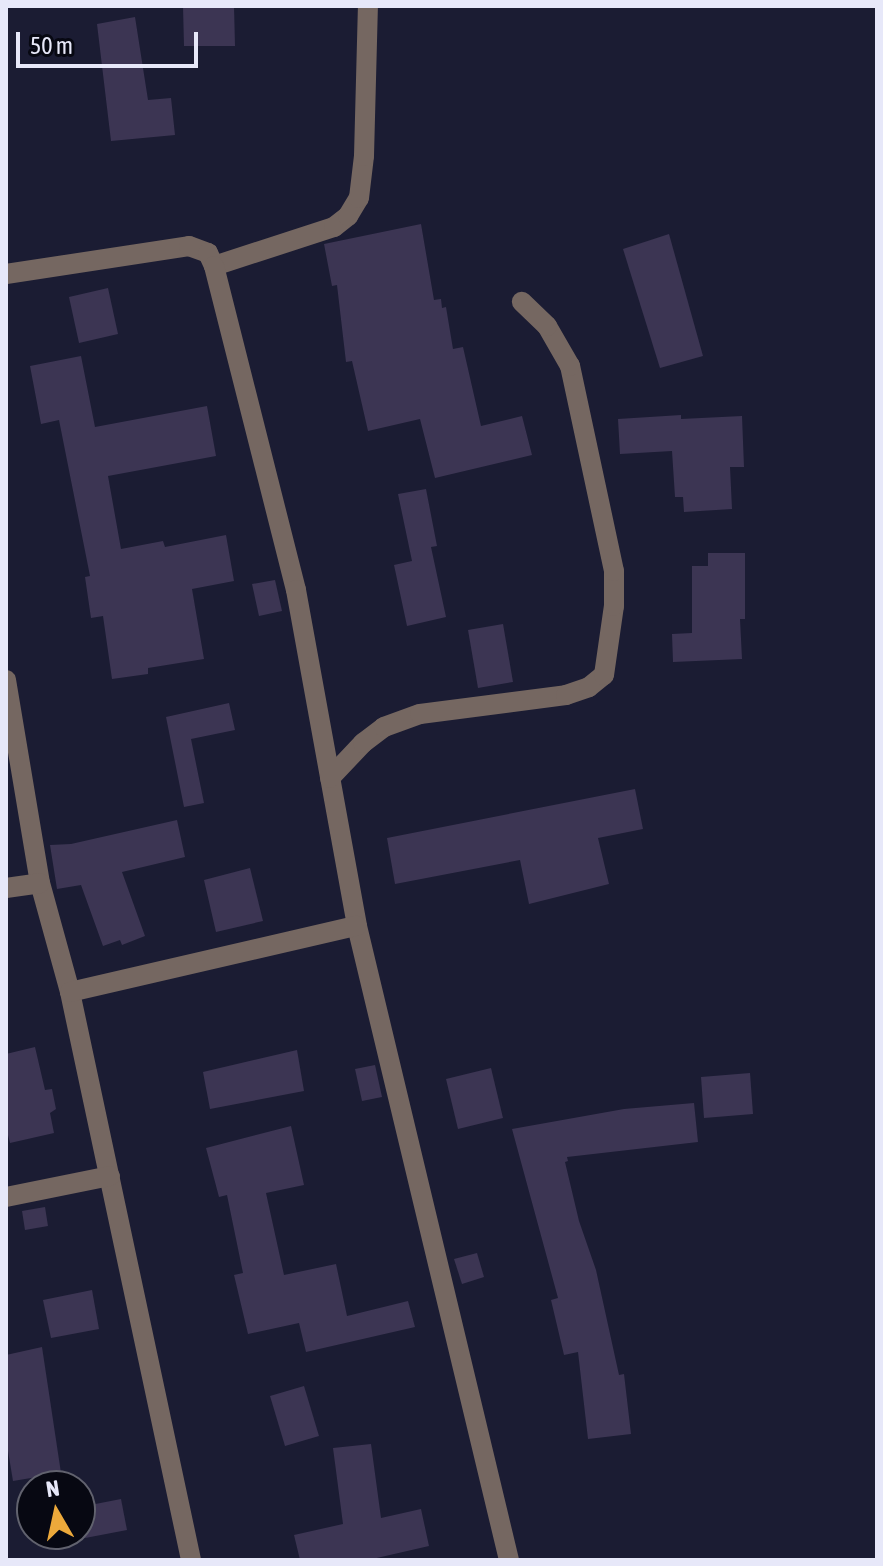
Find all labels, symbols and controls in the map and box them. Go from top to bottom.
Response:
scale bar [20,16,202,66]
text: 50 m [30,32,73,59]
north arrow [16,1470,96,1550]
text: N [44,1474,61,1502]

